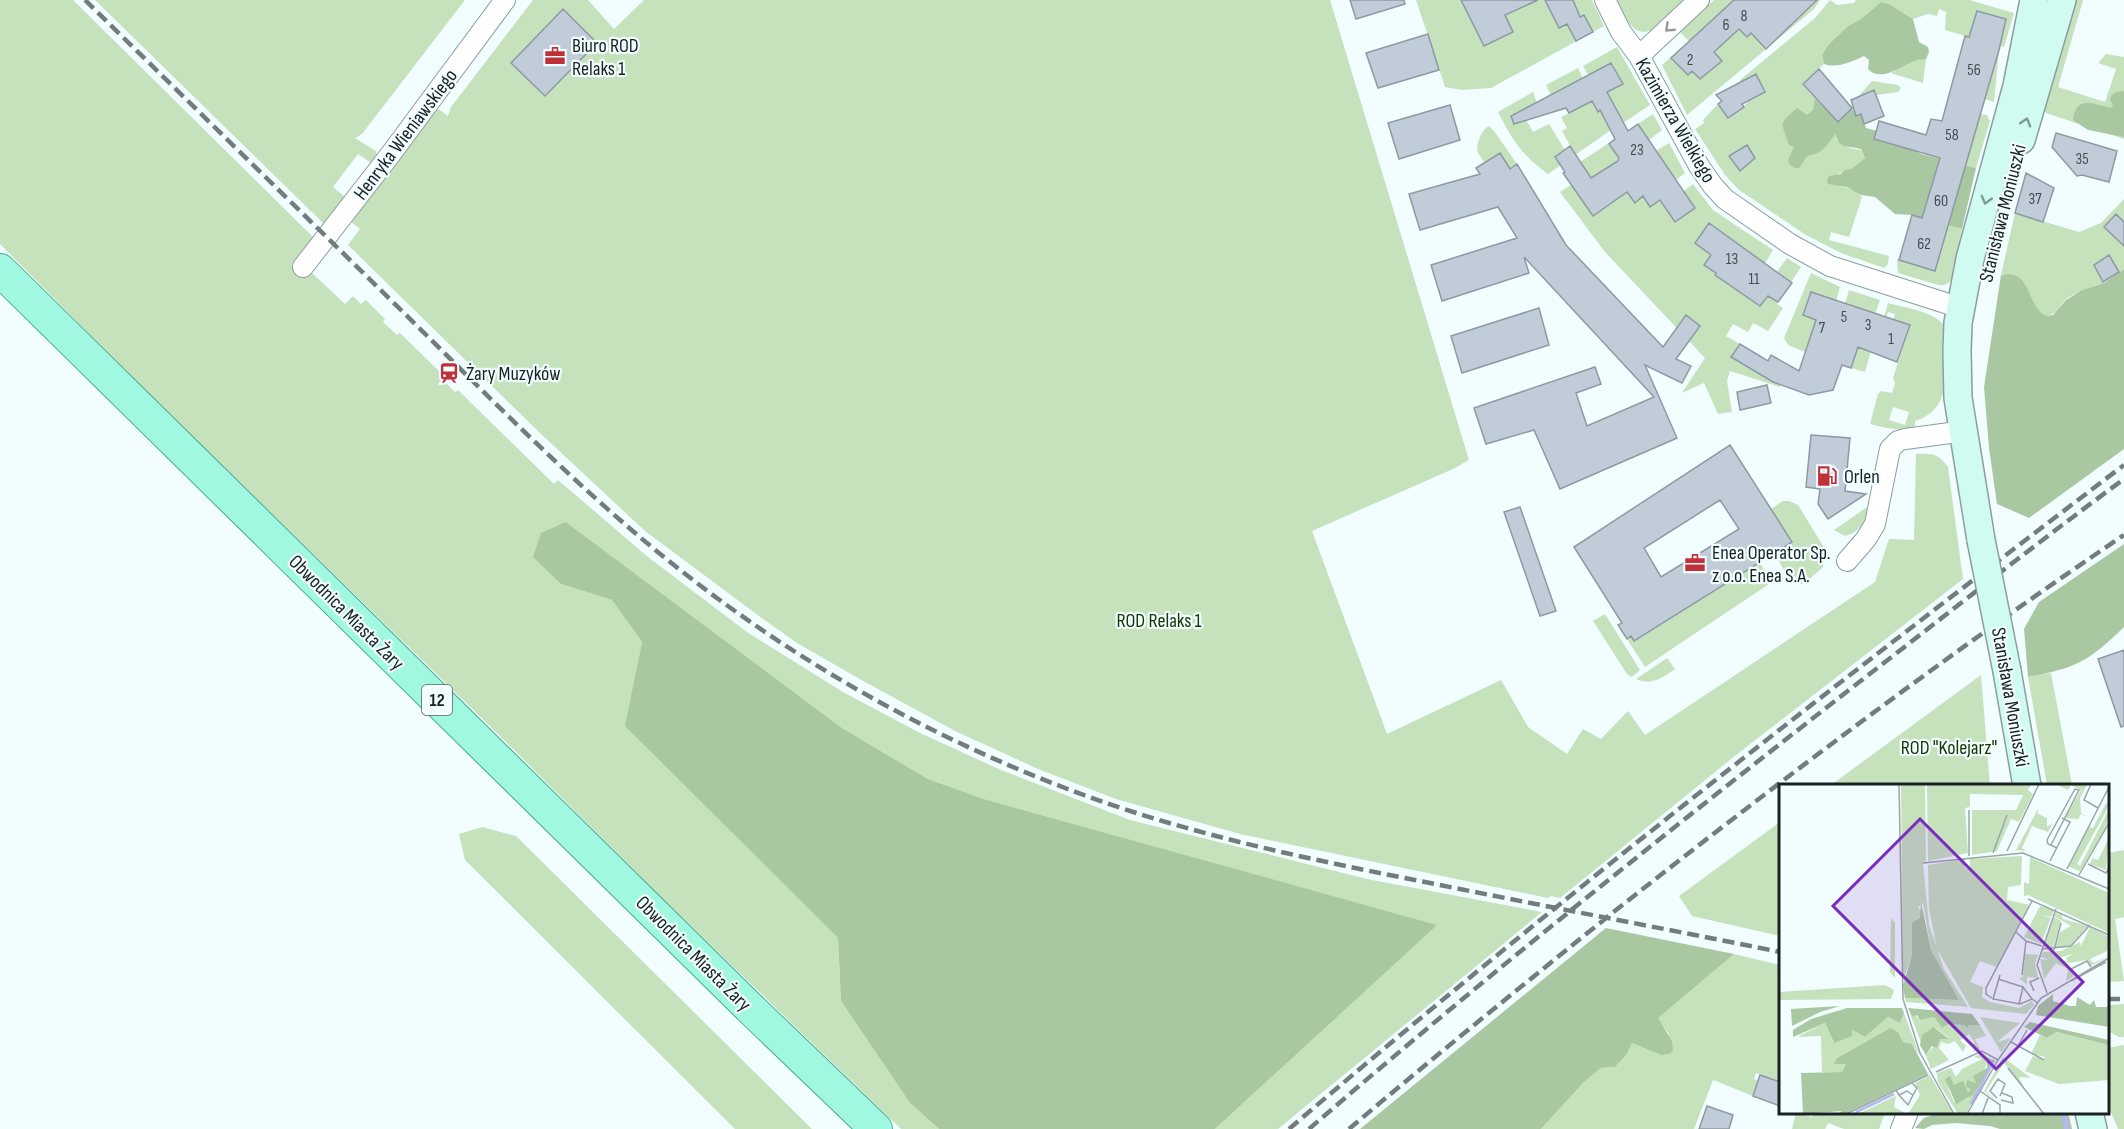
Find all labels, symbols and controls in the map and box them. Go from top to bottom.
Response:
house number: 8 [1740,7,1748,26]
house number: 6 [1722,16,1730,35]
one-way arrow [1666,21,1676,32]
place label: Biuro ROD Relaks 1 [572,34,639,81]
office icon: Biuro ROD Relaks 1 [543,44,567,68]
house number: 2 [1687,51,1693,70]
street label: Kazimierza Wielkiego [1630,54,1721,187]
house number: 56 [1967,61,1981,80]
street label: Henryka Wieniawskiego [349,64,463,205]
one-way arrow [2019,118,2031,128]
house number: 58 [1945,126,1959,145]
house number: 23 [1630,141,1644,160]
street label: Stanisława Moniuszki [1974,142,2032,285]
house number: 35 [2075,150,2089,169]
house number: 37 [2028,190,2042,209]
house number: 60 [1934,192,1948,211]
one-way arrow [1980,194,1993,204]
house number: 62 [1917,235,1931,254]
house number: 13 [1726,250,1738,269]
house number: 11 [1748,270,1760,289]
house number: 5 [1841,308,1847,327]
house number: 3 [1865,316,1871,335]
house number: 7 [1819,319,1826,338]
house number: 1 [1888,330,1894,349]
station icon: Żary Muzyków [437,361,461,385]
place label: Żary Muzyków [466,362,561,386]
fuel station icon: Orlen [1815,464,1839,488]
place label: Orlen [1844,465,1880,489]
place label: Enea Operator Sp. z o.o. Enea S.A. [1712,541,1831,588]
street label: Obwodnica Miasta Żary [284,550,409,676]
office icon: Enea Operator Sp. z o.o. Enea S.A. [1683,551,1707,575]
park label: ROD Relaks 1 [1116,609,1202,633]
street label: Stanisława Moniuszki [1986,626,2034,769]
road number: 12 [422,685,452,715]
park label: ROD "Kolejarz" [1901,736,1997,760]
inset map [1779,784,2109,1114]
street label: Obwodnica Miasta Żary [631,891,756,1017]

